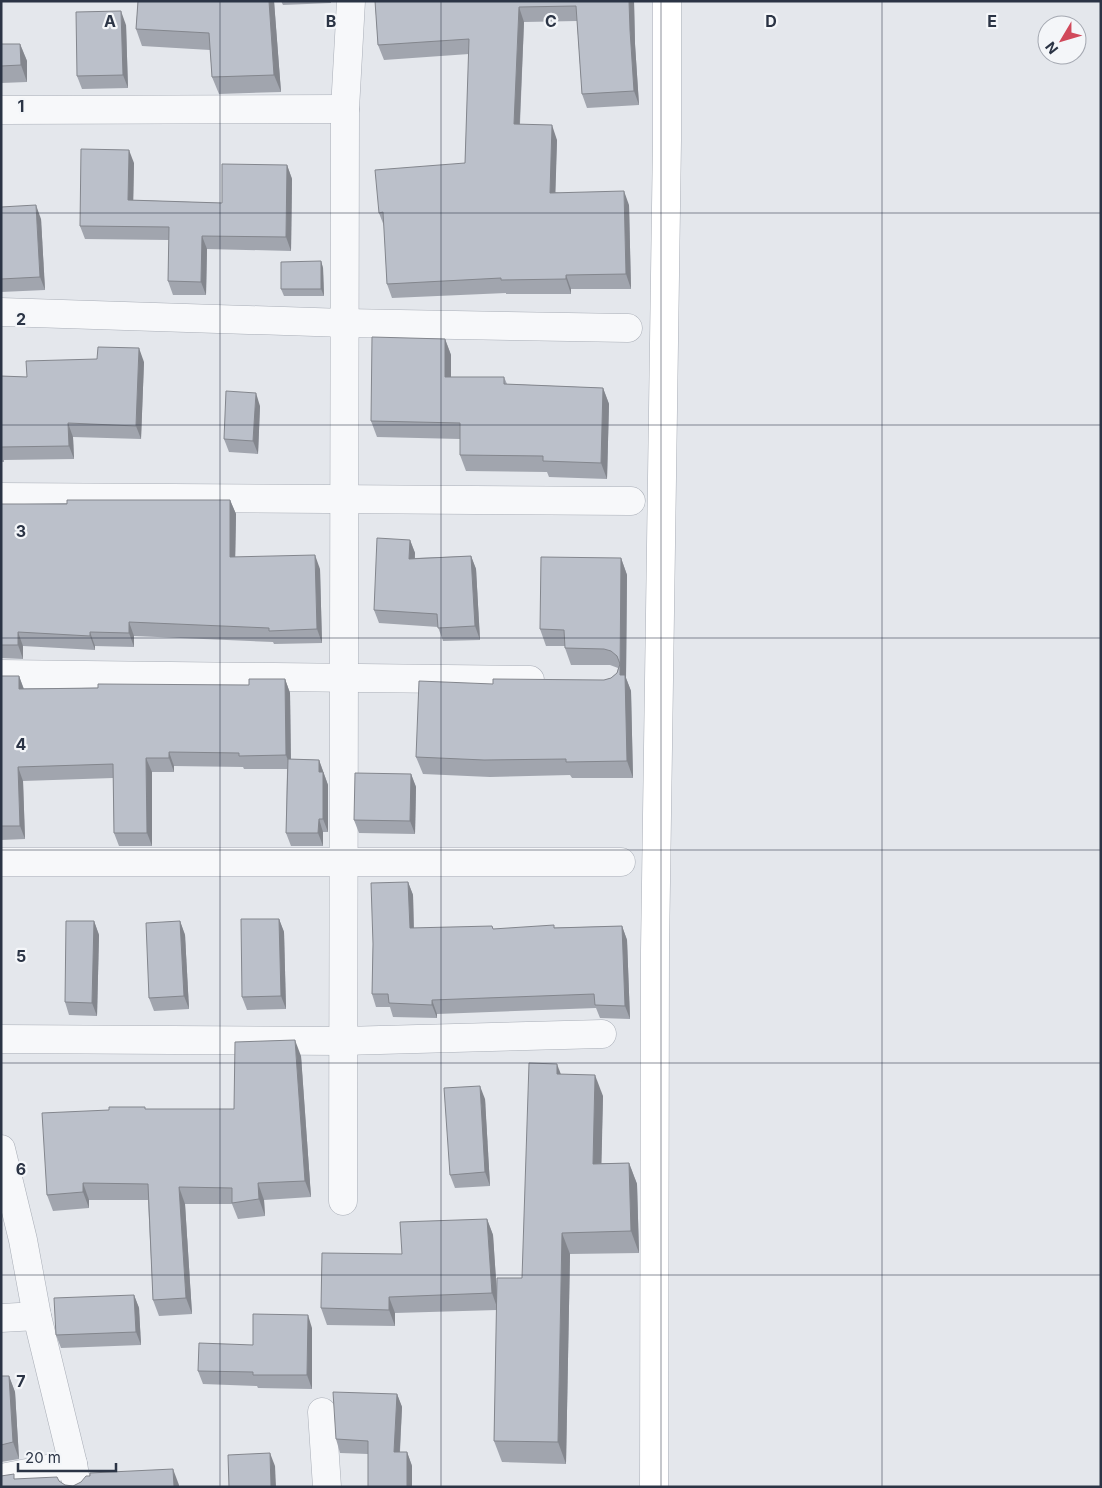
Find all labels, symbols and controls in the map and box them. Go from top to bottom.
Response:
text: A [104,11,116,31]
text: B [326,11,336,31]
text: C [545,11,557,31]
text: D [765,11,777,31]
text: E [987,11,997,31]
north arrow [1037,15,1087,65]
text: N [1041,39,1061,58]
text: 1 [18,96,24,116]
text: 2 [16,309,26,329]
text: 3 [16,521,26,541]
text: 4 [16,734,27,754]
text: 5 [16,946,26,966]
text: 6 [16,1159,26,1179]
text: 7 [16,1371,26,1391]
scale bar [18,1440,115,1472]
text: 20 m [25,1448,61,1467]

